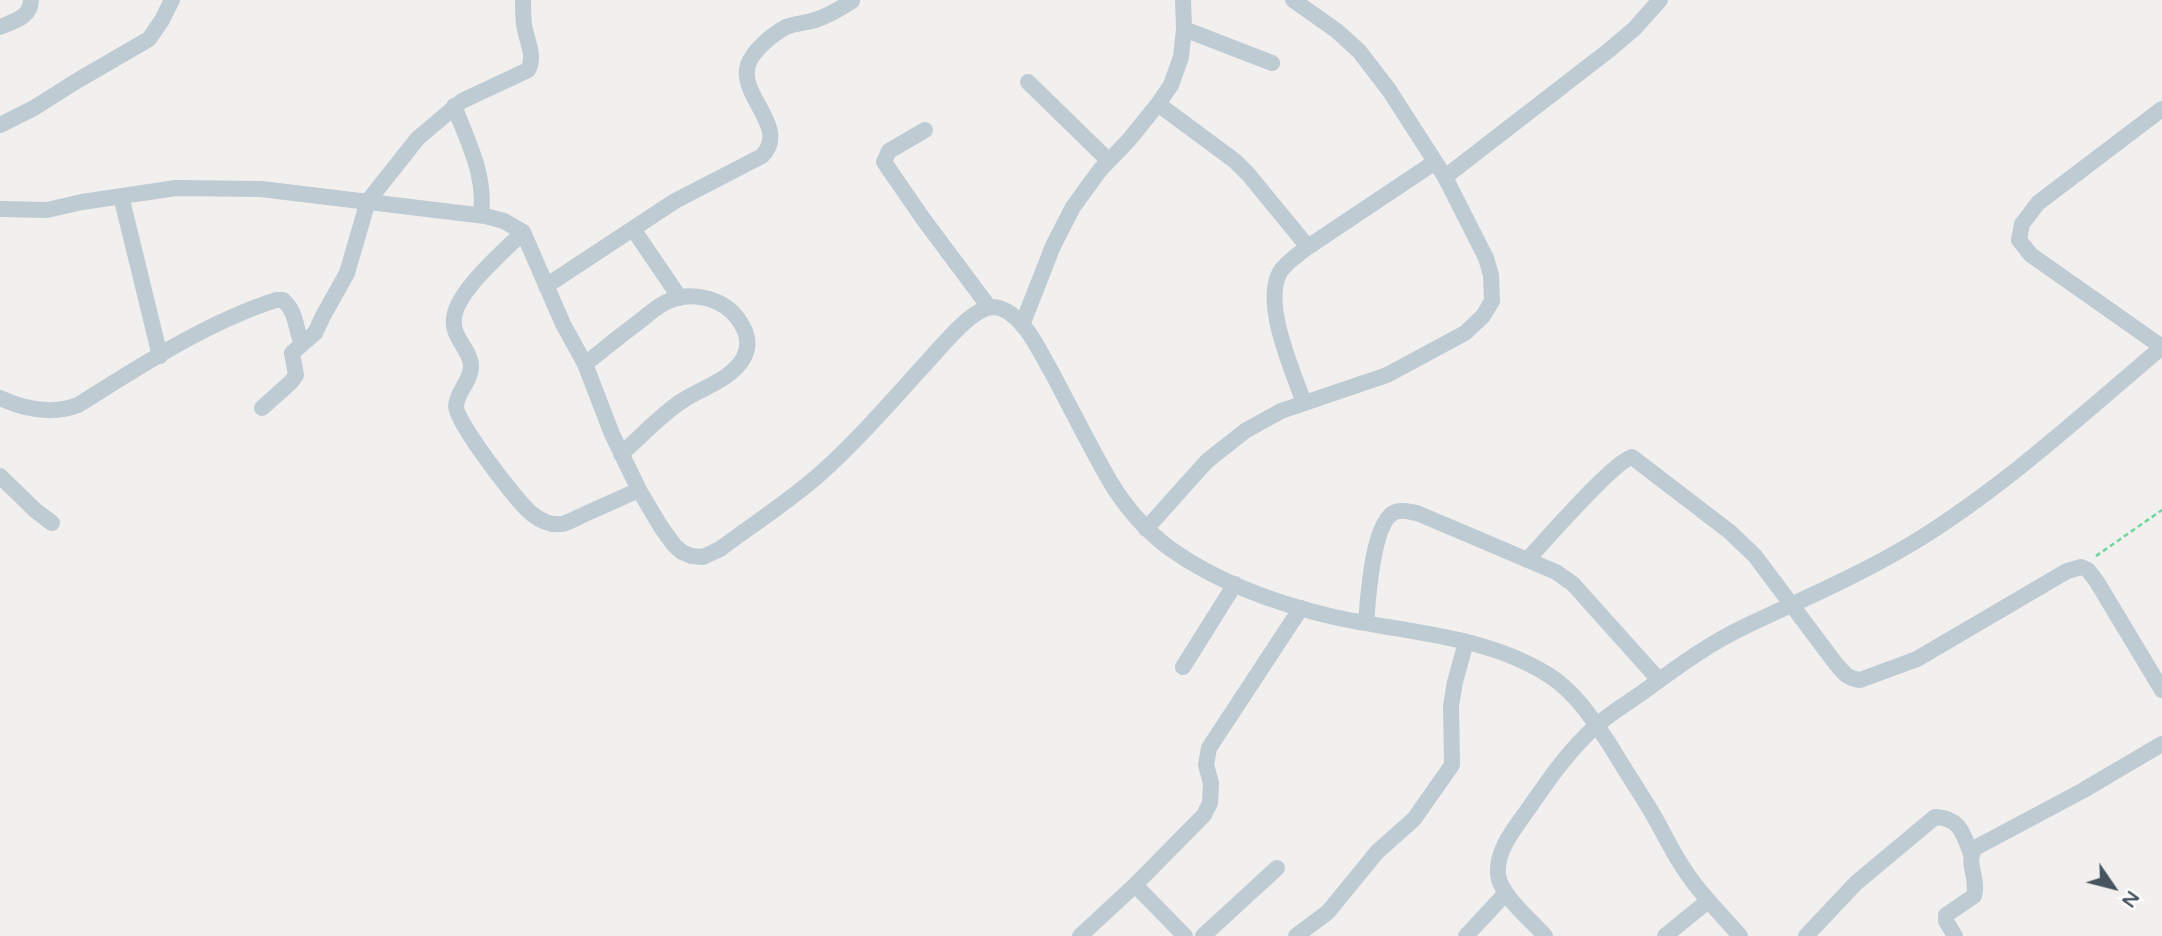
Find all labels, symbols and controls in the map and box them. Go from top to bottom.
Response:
north arrow [2078,852,2148,922]
text: N [2117,886,2144,912]

